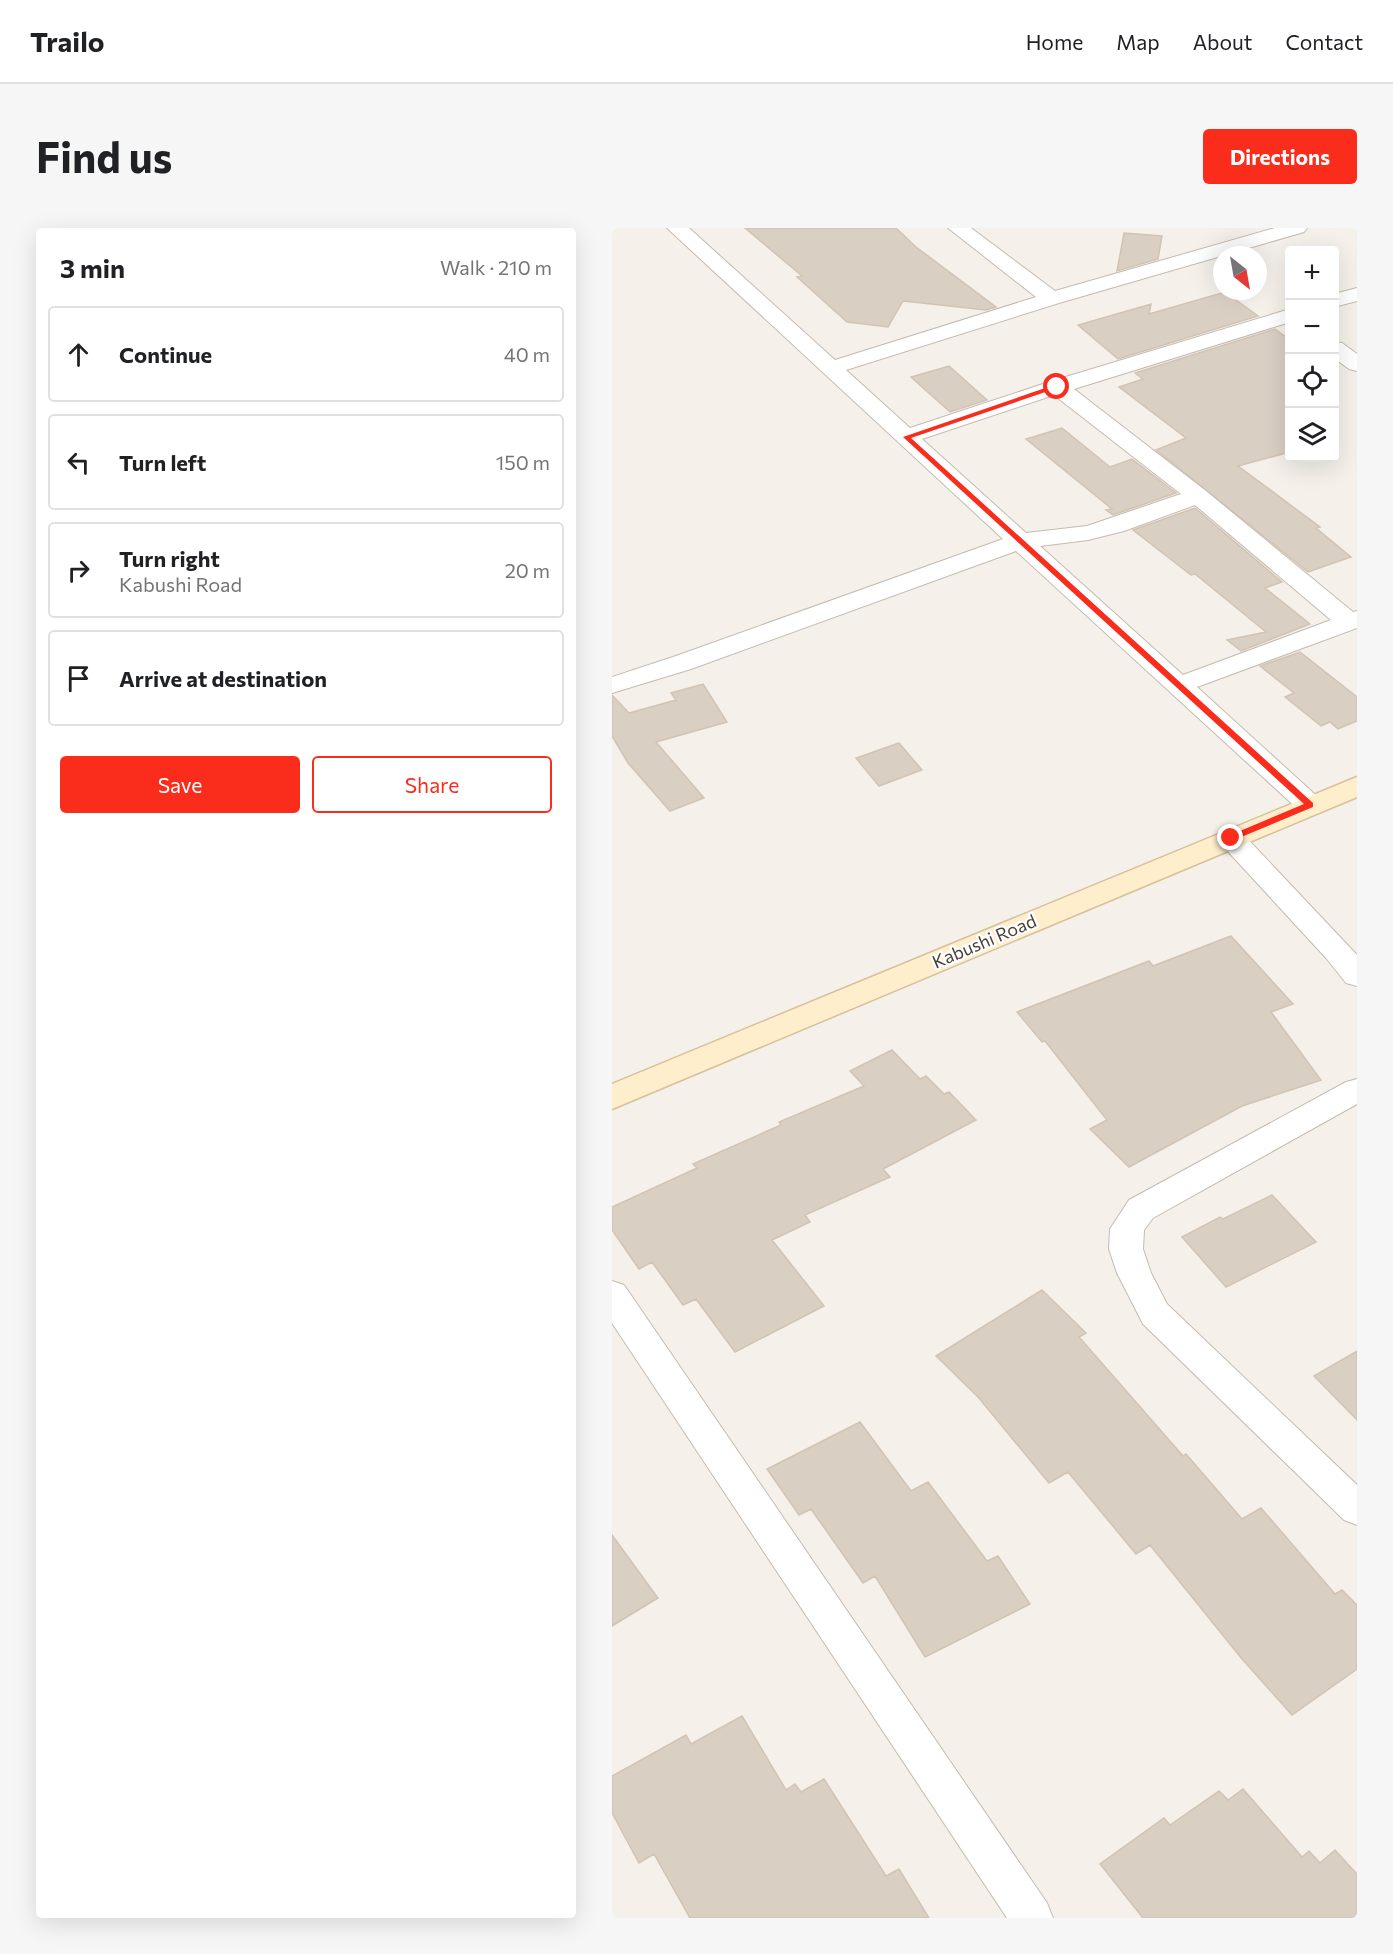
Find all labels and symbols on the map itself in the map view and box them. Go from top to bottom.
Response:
north arrow [1213,246,1267,300]
route start [1043,373,1069,399]
route end [1217,824,1243,850]
street label: Kabushi Road [929,909,1039,973]

